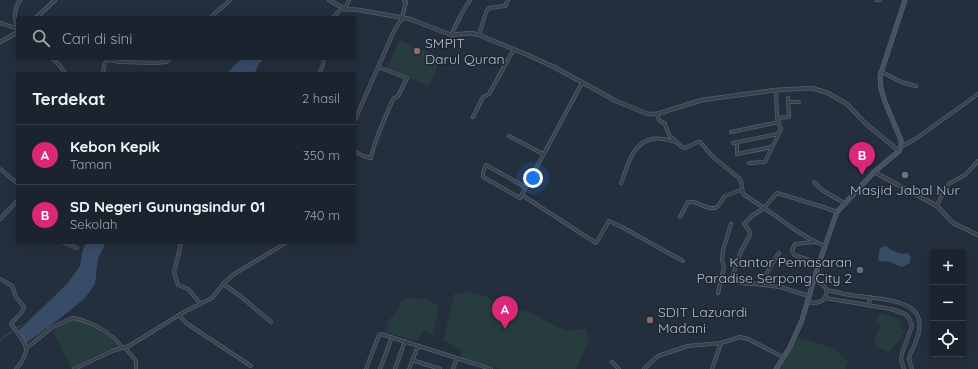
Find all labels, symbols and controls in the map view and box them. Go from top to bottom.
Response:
search box [16,16,356,60]
icon: search [30,27,52,49]
text: Cari di sini [62,29,133,48]
place label: SMPIT Darul Quran [425,34,505,68]
marker: SMPIT Darul Quran [412,46,422,56]
text: Terdekat [32,88,106,109]
text: 2 hasil [302,90,340,106]
text: Kebon Kepik [70,137,160,156]
pin: B [849,142,875,175]
text: A [41,147,49,163]
text: 350 m [303,147,340,163]
text: Taman [70,156,112,172]
your location [523,168,543,188]
marker: Masjid Jabal Nur [900,170,910,180]
place label: Masjid Jabal Nur [850,181,960,199]
text: SD Negeri Gunungsindur 01 [70,197,265,216]
text: B [41,207,49,223]
text: 740 m [304,207,340,223]
text: Sekolah [70,216,117,232]
map controls [930,249,966,357]
button: + [930,249,966,285]
place label: Kantor Pemasaran Paradise Serpong City 2 [697,253,852,287]
marker: Kantor Pemasaran Paradise Serpong City 2 [855,265,865,275]
button: − [930,285,966,321]
pin: A [492,296,518,329]
place label: SDIT Lazuardi Madani [658,303,747,337]
marker: SDIT Lazuardi Madani [645,315,655,325]
button: locate [930,321,966,357]

